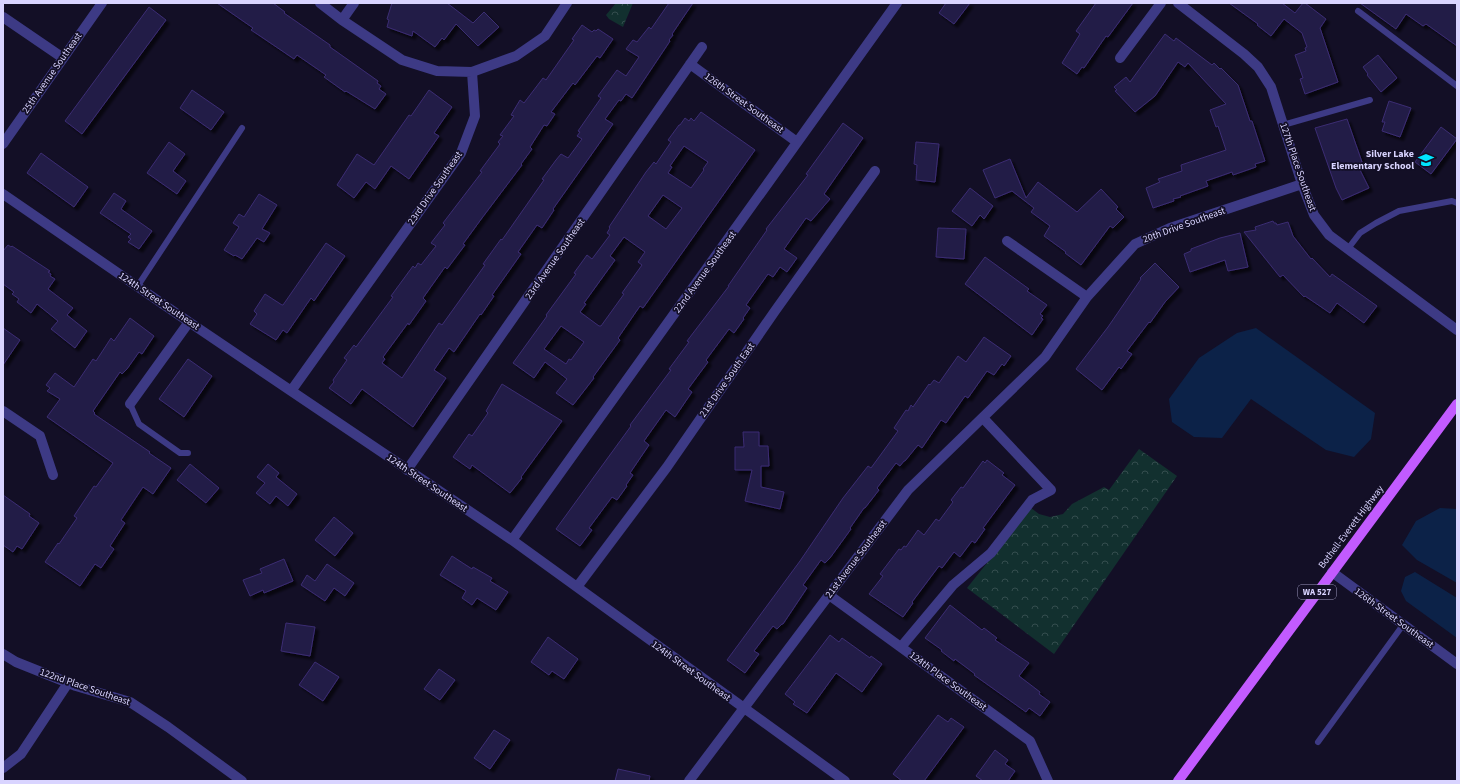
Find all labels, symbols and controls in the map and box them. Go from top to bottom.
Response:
street label: 25th Avenue Southeast [19,29,86,116]
street label: 126th Street Southeast [701,69,787,137]
street label: 127th Place Southeast [1276,121,1320,214]
place label: Silver Lake Elementary School [1331,147,1414,173]
street label: 23rd Drive Southeast [404,148,466,228]
school or university icon: Silver Lake Elementary School [1417,151,1435,169]
street label: 20th Drive Southeast [1141,203,1228,246]
street label: 23rd Avenue Southeast [522,215,589,302]
street label: 22nd Avenue Southeast [671,228,740,316]
street label: 124th Street Southeast [116,269,203,334]
street label: 21st Drive South East [696,340,758,420]
street label: 124th Street Southeast [384,451,471,516]
street label: Bothell-Everett Highway [1315,482,1387,572]
street label: 21st Avenue Southeast [822,517,890,601]
street label: 126th Street Southeast [1351,584,1437,652]
road number: WA 527 [1298,585,1336,599]
street label: 124th Street Southeast [648,637,734,705]
street label: 124th Place Southeast [906,648,990,714]
street label: 122nd Place Southeast [38,665,133,709]

